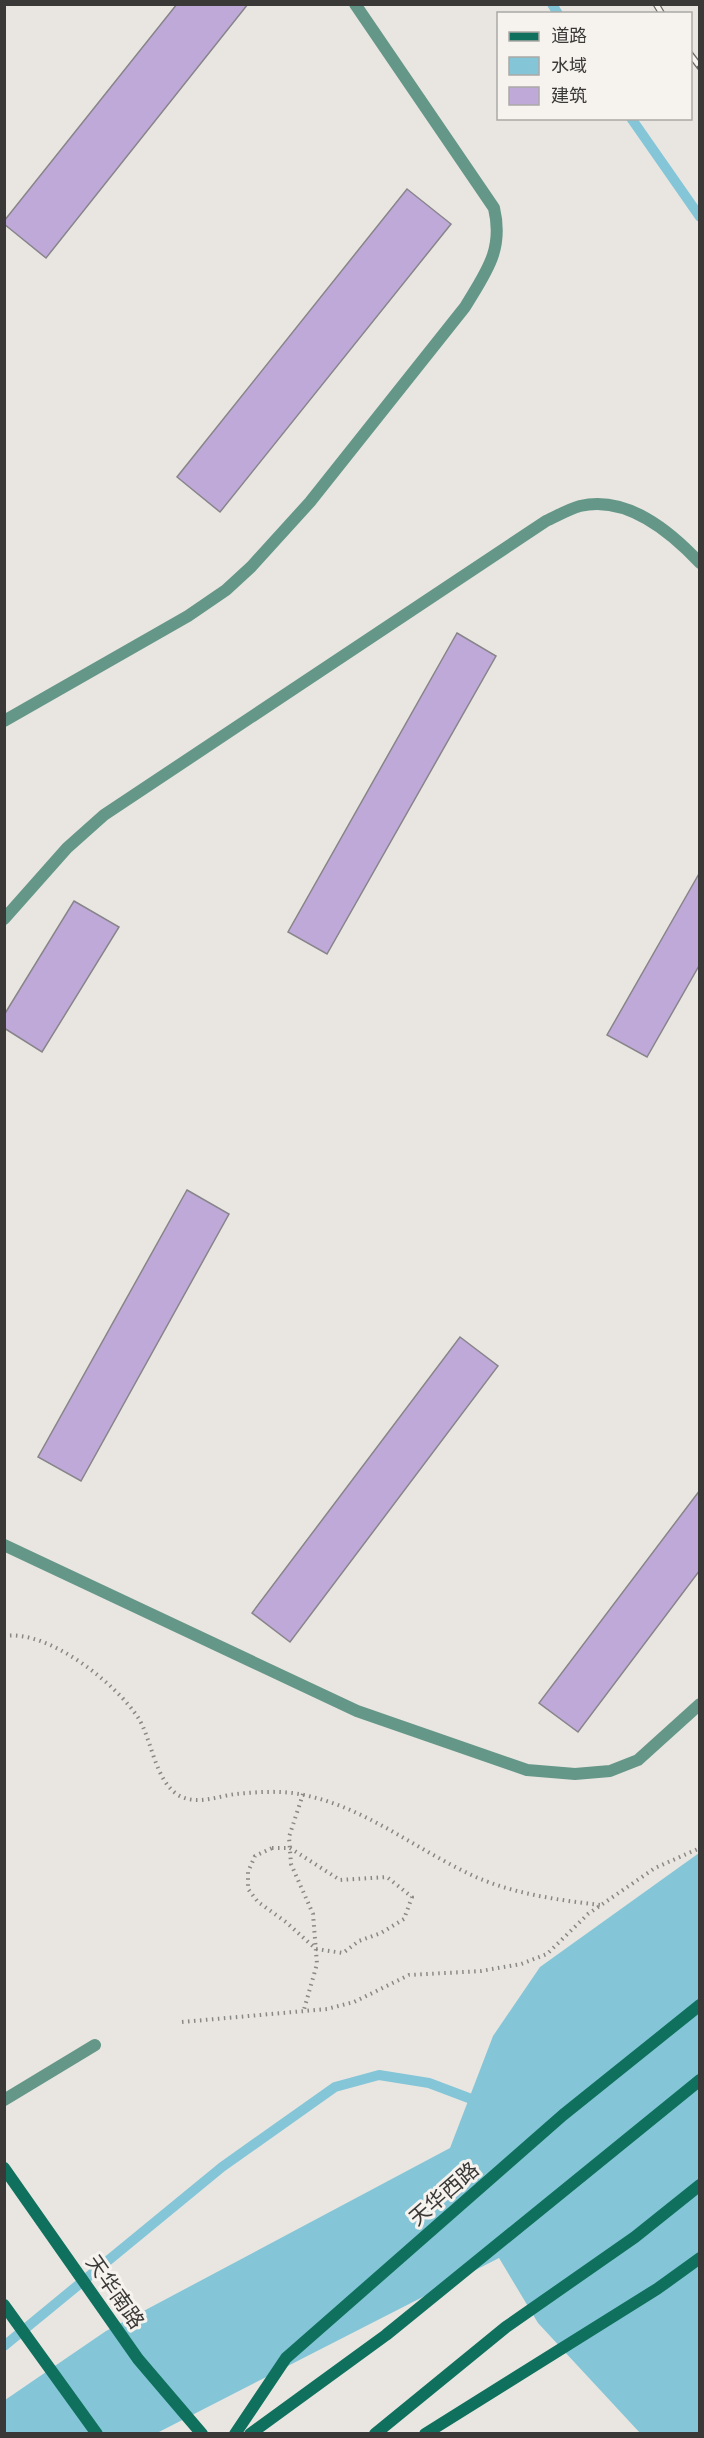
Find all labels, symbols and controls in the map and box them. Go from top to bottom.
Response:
legend [497,12,692,120]
text: 道路 [551,26,587,46]
text: 水域 [551,56,587,76]
text: 建筑 [551,86,587,106]
street label: 天华西路 [404,2157,484,2231]
street label: 天华南路 [81,2251,149,2333]

